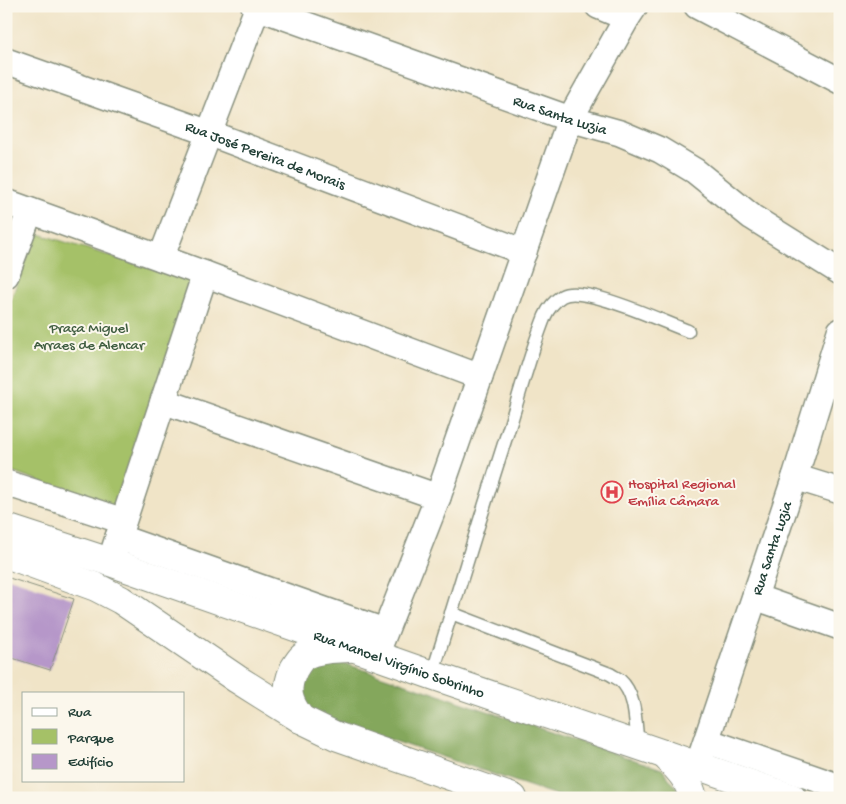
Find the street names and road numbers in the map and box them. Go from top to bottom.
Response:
street label: Rua Santa Luzia [510,92,610,140]
street label: Rua José Pereira de Morais [182,118,348,195]
street label: Rua Santa Luzia [749,499,797,598]
street label: Rua Manoel Virgínio Sobrinho [311,627,487,703]

